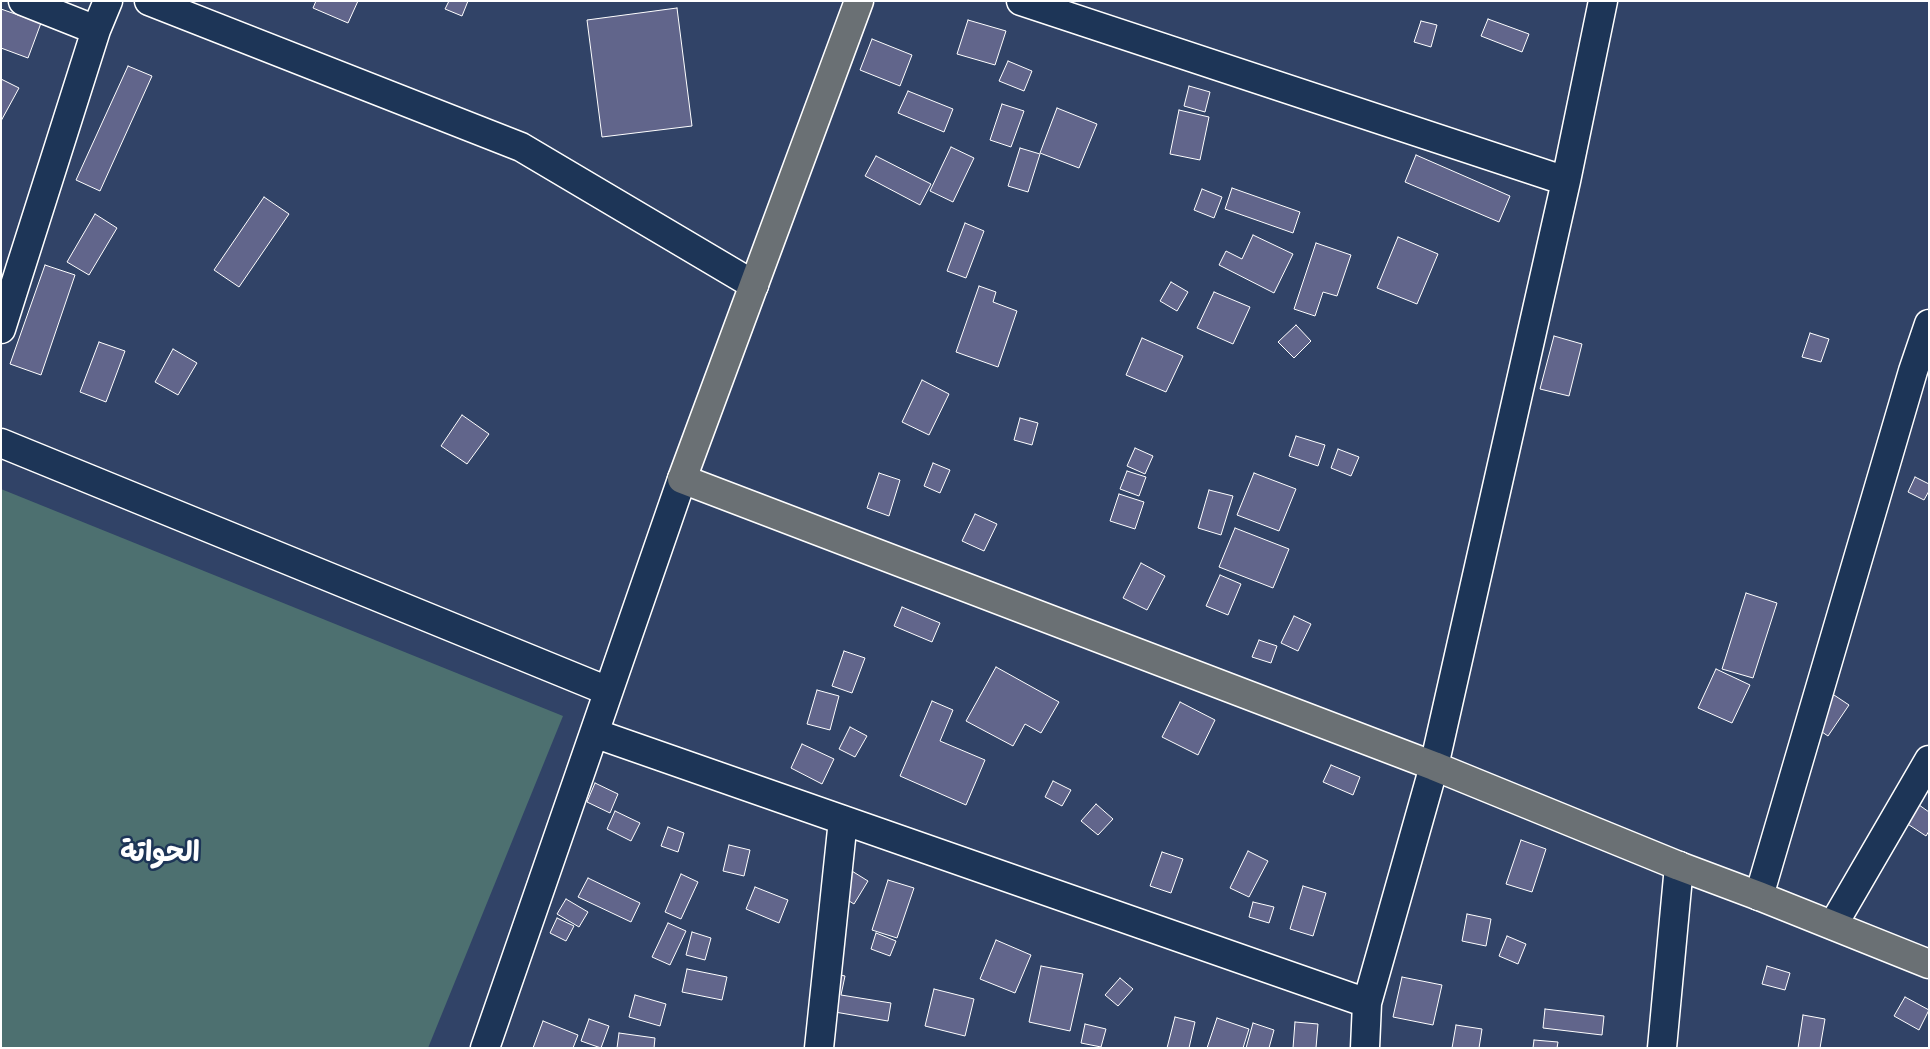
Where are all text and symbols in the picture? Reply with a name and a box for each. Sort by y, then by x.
district label: الحواتة [120,837,200,871]

